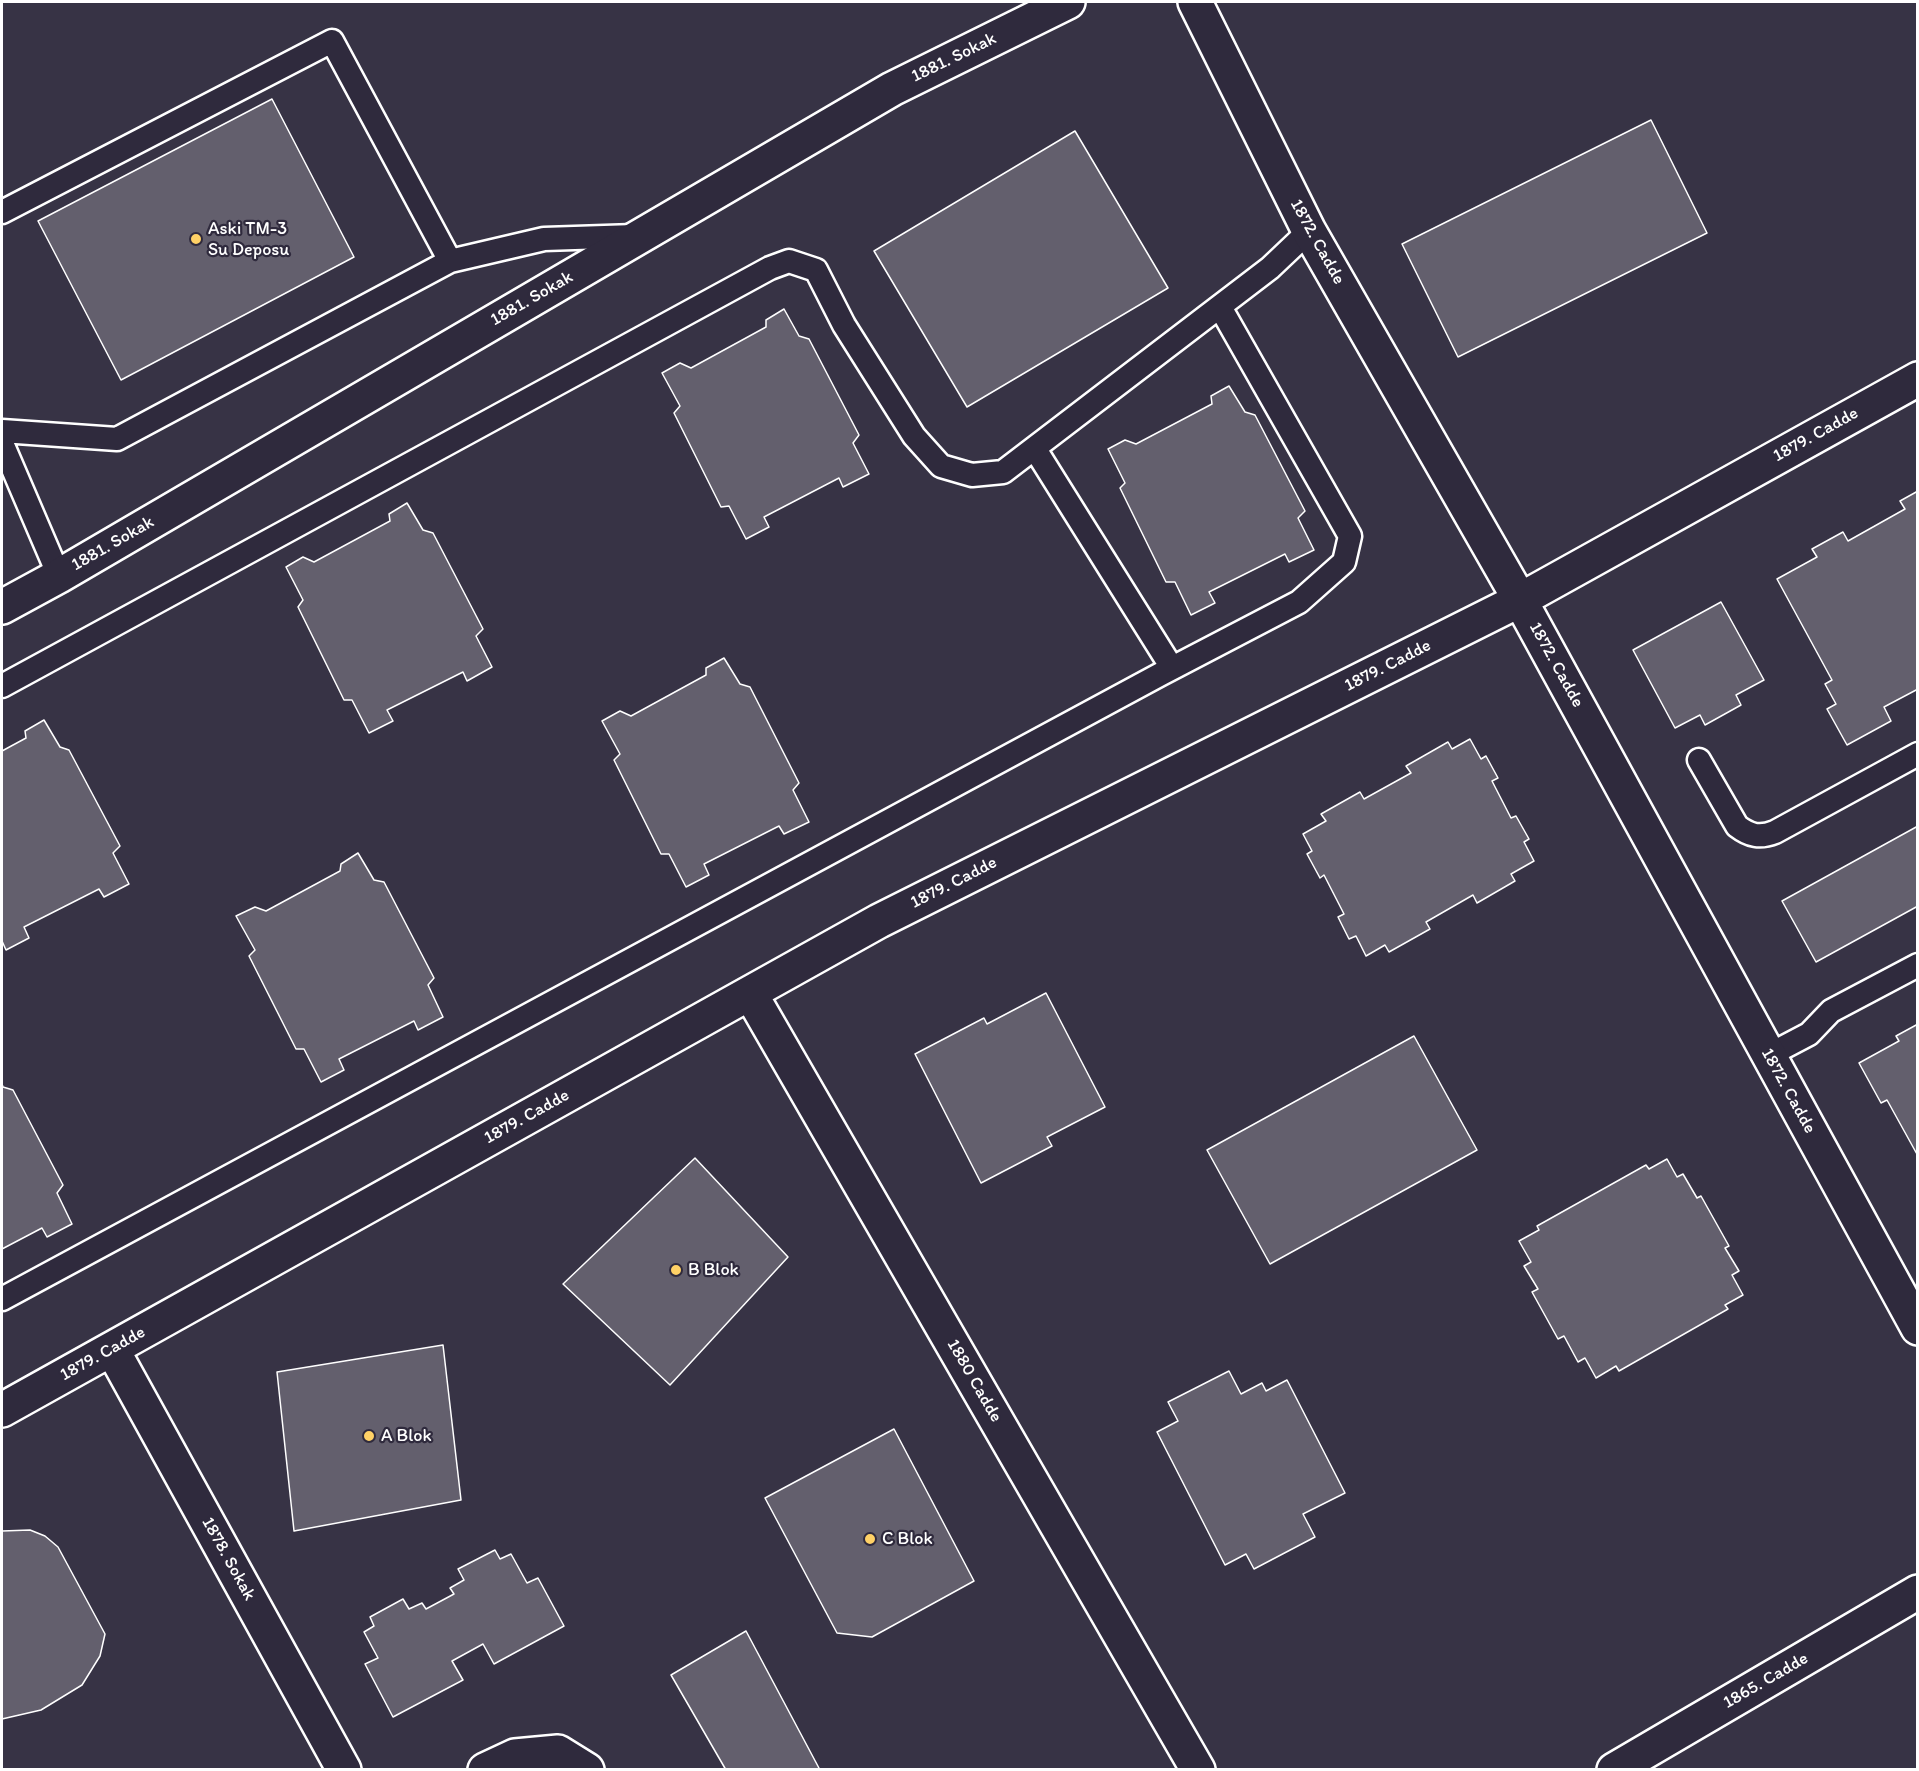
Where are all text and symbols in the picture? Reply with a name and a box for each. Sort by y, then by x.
street label: 1881. Sokak [908,28,1000,88]
street label: 1872. Cadde [1285,196,1349,288]
place label: Aski TM-3 Su Deposu [208,218,289,260]
marker: Aski TM-3 Su Deposu [189,232,203,246]
street label: 1881. Sokak [487,267,577,331]
street label: 1879. Cadde [1770,403,1862,467]
street label: 1881. Sokak [68,512,158,576]
street label: 1872. Cadde [1524,619,1588,711]
street label: 1879. Cadde [1341,635,1435,697]
street label: 1879. Cadde [907,852,1001,914]
street label: 1872. Cadde [1756,1045,1820,1137]
street label: 1879. Cadde [481,1085,573,1149]
place label: B Blok [688,1259,739,1281]
marker: B Blok [669,1263,683,1277]
street label: 1879. Cadde [57,1322,149,1386]
street label: 1880 Cadde [942,1336,1006,1426]
place label: A Blok [381,1425,432,1447]
marker: A Blok [362,1429,376,1443]
street label: 1878. Sokak [196,1513,260,1605]
place label: C Blok [882,1528,933,1550]
marker: C Blok [863,1532,877,1546]
street label: 1865. Cadde [1720,1648,1812,1714]

